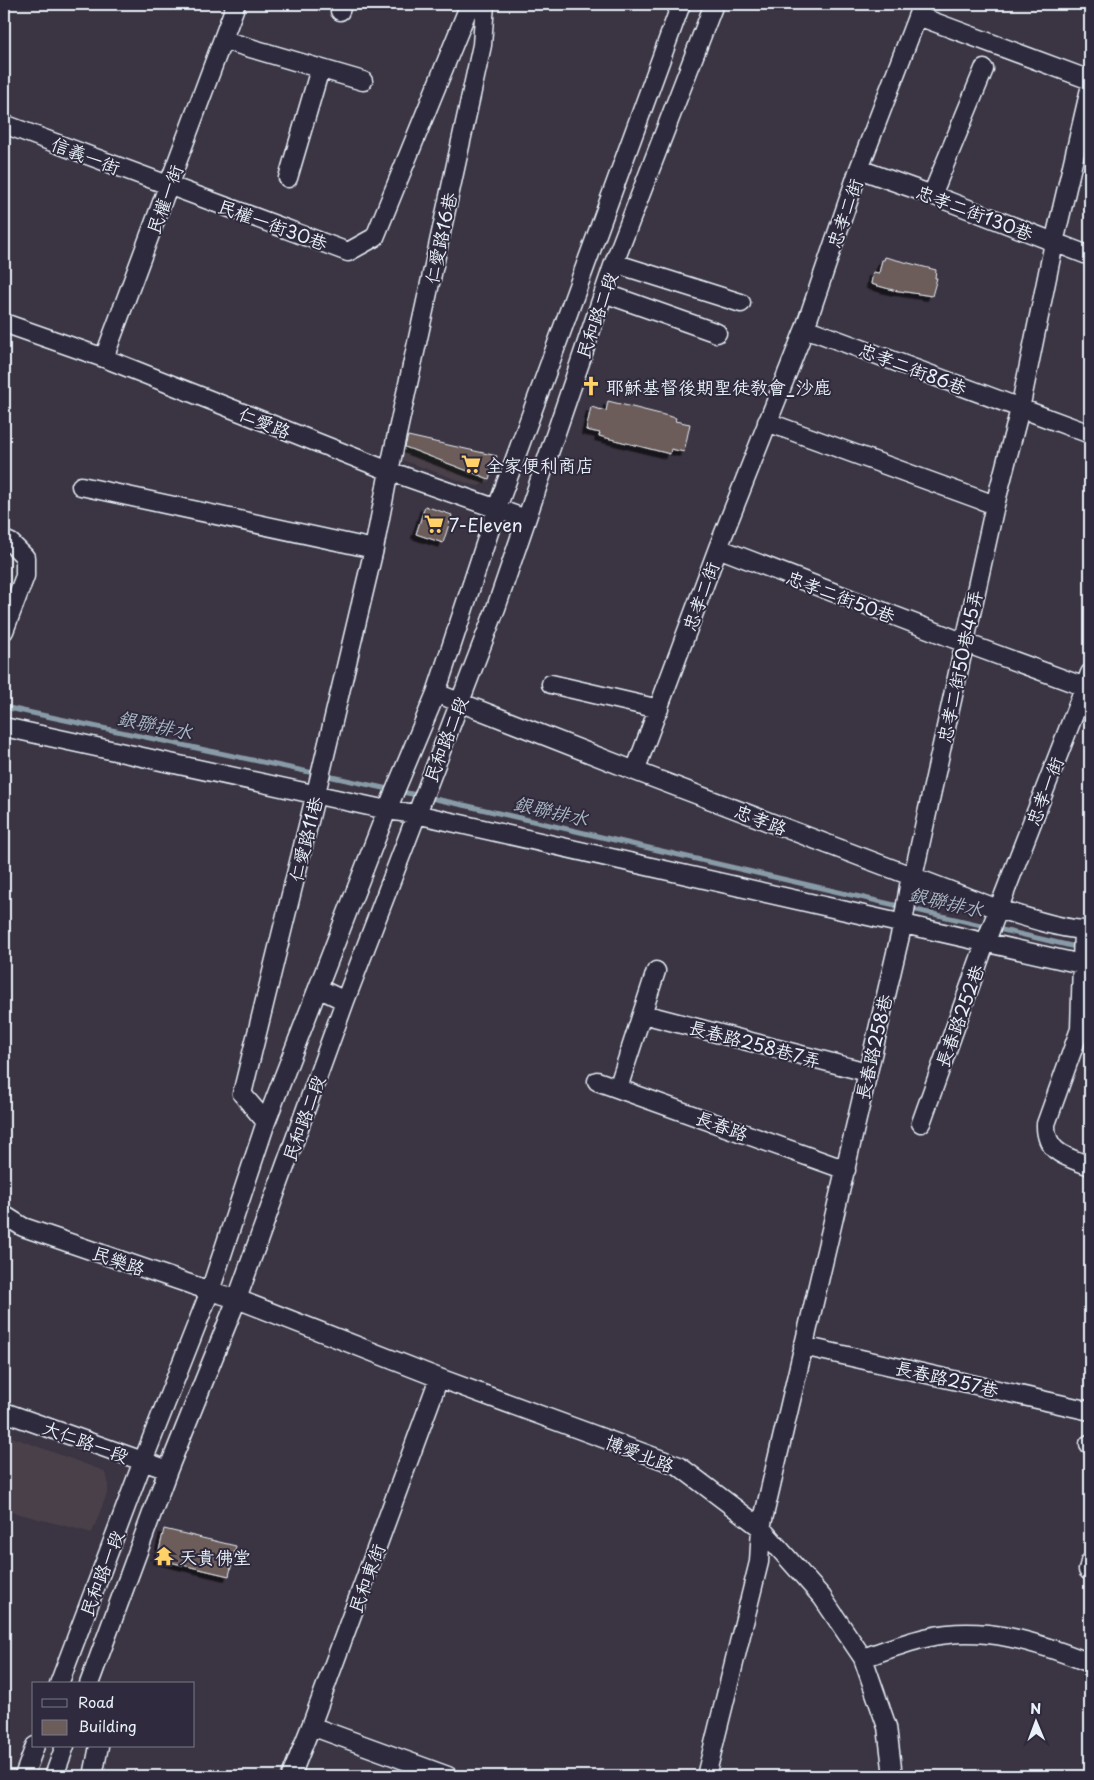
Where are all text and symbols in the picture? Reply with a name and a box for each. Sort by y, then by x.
street label: 信義一街 [48,129,124,181]
street label: 民權一街 [139,161,189,237]
street label: 忠孝二街 [820,175,868,251]
street label: 忠孝二街130巷 [913,177,1037,247]
street label: 仁愛路16巷 [417,190,463,286]
street label: 民權一街30巷 [214,192,332,256]
street label: 民和路二段 [569,268,623,362]
street label: 忠孝二街86巷 [855,335,971,401]
place label: 耶穌基督後期聖徒教會_沙鹿 [606,373,831,400]
church icon: 耶穌基督後期聖徒教會_沙鹿 [580,375,602,397]
street label: 仁愛路 [235,399,295,445]
place label: 全家便利商店 [486,451,594,478]
supermarket icon: 全家便利商店 [460,453,482,475]
place label: 7-Eleven [449,511,523,538]
supermarket icon: 7-Eleven [423,513,445,535]
street label: 忠孝二街 [675,558,725,634]
street label: 忠孝二街50巷 [783,563,899,629]
street label: 忠孝二街50巷45弄 [930,587,988,745]
street label: 民和路二段 [416,692,474,786]
water label: 銀聯排水 [115,702,196,746]
street label: 忠孝一街 [1018,753,1070,829]
water label: 銀聯排水 [511,788,592,832]
street label: 仁愛路11巷 [281,793,329,885]
street label: 忠孝路 [731,797,791,841]
water label: 銀聯排水 [906,879,987,923]
street label: 長春路252巷 [928,961,990,1071]
street label: 長春路258巷 [848,991,898,1103]
street label: 長春路258巷7弄 [686,1012,824,1074]
street label: 民和路二段 [275,1071,331,1165]
street label: 長春路 [692,1103,752,1147]
street label: 民樂路 [89,1238,149,1282]
street label: 長春路257巷 [892,1353,1002,1403]
street label: 大仁路一段 [39,1413,133,1469]
street label: 博愛北路 [602,1427,678,1479]
street label: 民和路一段 [72,1526,130,1620]
street label: 民和東街 [341,1540,391,1616]
place label: 天貴佛堂 [179,1543,251,1570]
temple icon: 天貴佛堂 [153,1545,175,1567]
legend [32,1682,195,1748]
text: Road [78,1690,114,1713]
north arrow [1012,1698,1062,1748]
text: N [1030,1698,1041,1719]
text: Building [78,1714,137,1737]

